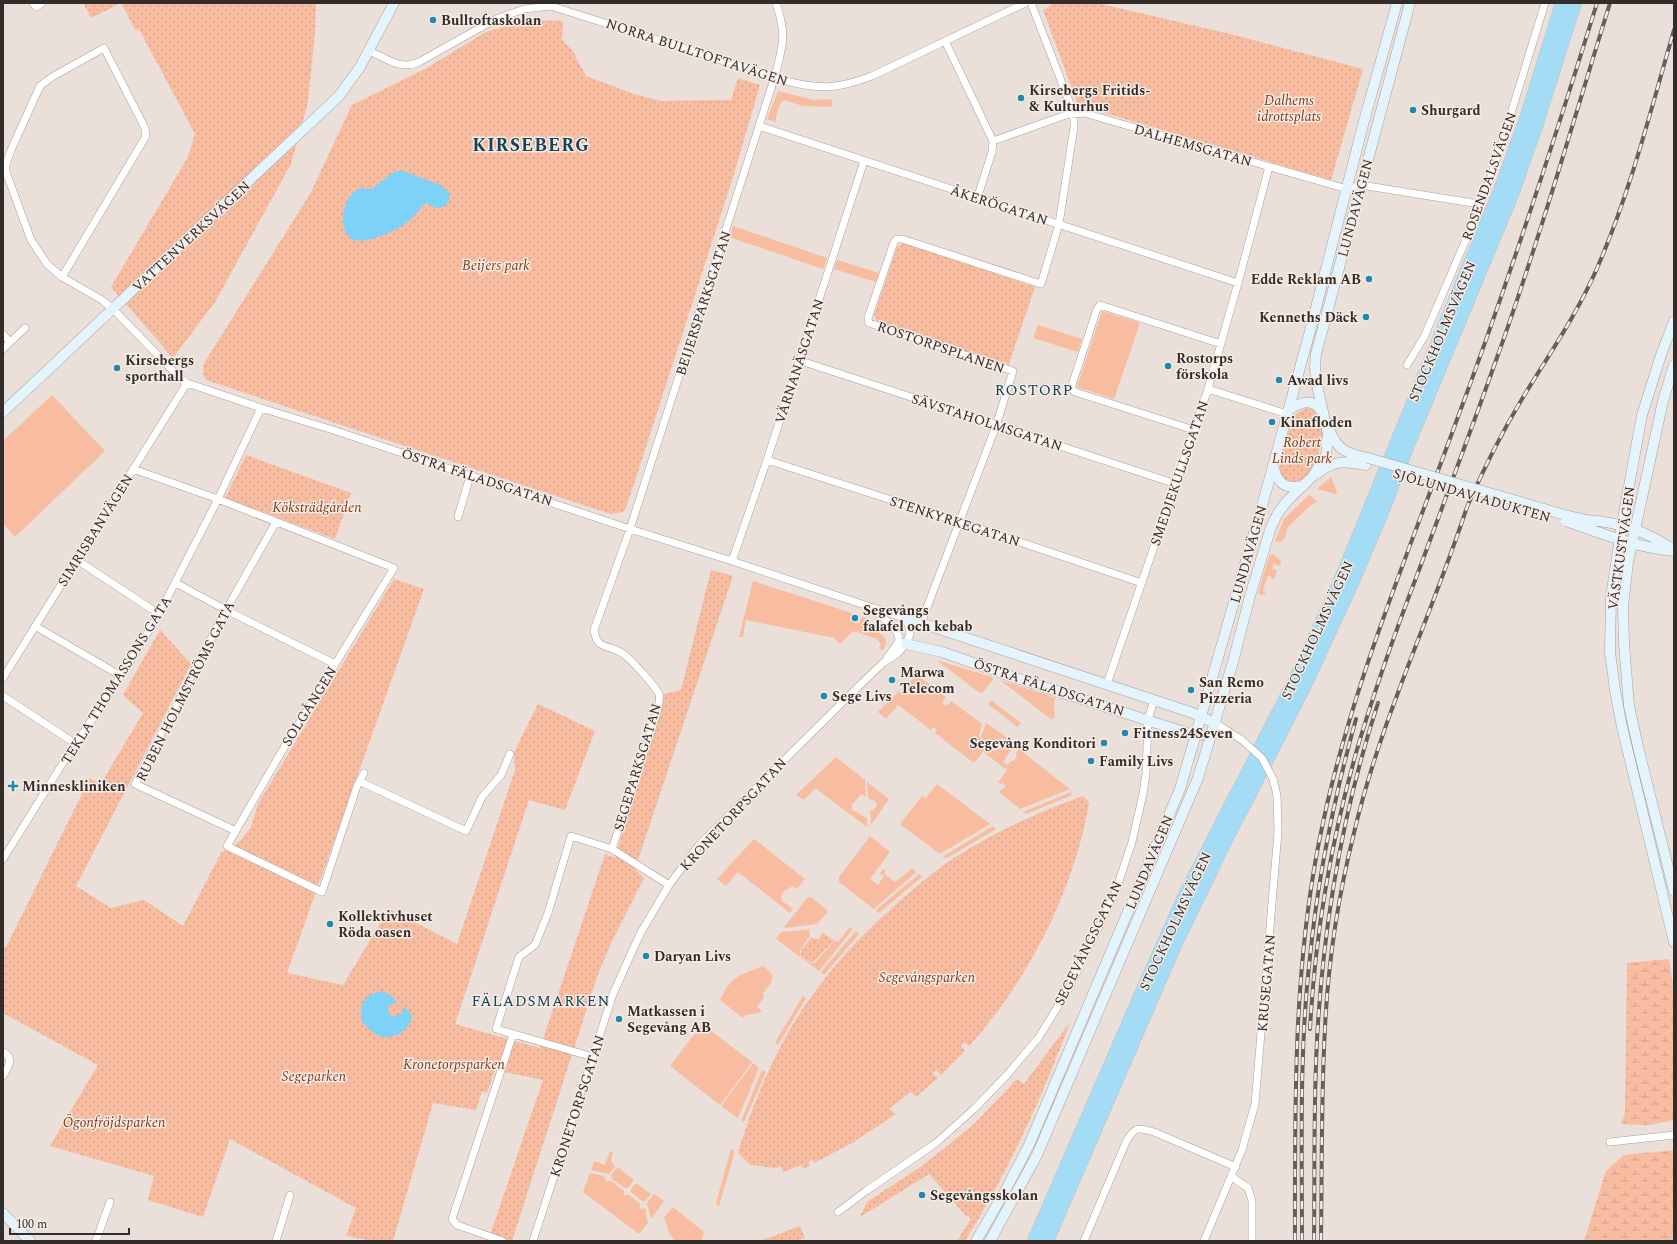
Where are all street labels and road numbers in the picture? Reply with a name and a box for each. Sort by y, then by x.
street label: NORRA BULLTOFTAVÄGEN [603,13,791,92]
street label: ROSENDALSVÄGEN [1456,109,1523,244]
street label: DALHEMSGATAN [1131,119,1255,172]
street label: LUNDAVÄGEN [1332,157,1379,260]
street label: VATTENVERKSVÄGEN [128,176,255,297]
street label: ÅKERÖGATAN [947,180,1050,231]
street label: BEIJERSPARKSGATAN [670,228,737,378]
street label: STOCKHOLMSVÄGEN [1403,257,1482,405]
street label: VÄRNANÄSGATAN [769,296,830,426]
street label: ROSTORPSPLANEN [874,316,1007,379]
street label: SÄVSTAHOLMSGATAN [909,388,1065,457]
street label: SMEDJEKULLSGATAN [1145,398,1214,549]
street label: ÖSTRA FÄLADSGATAN [399,443,555,512]
street label: SJÖLUNDAVIADUKTEN [1391,463,1553,528]
street label: SIMRISBANVÄGEN [52,470,139,591]
street label: VÄSTKUSTVÄGEN [1602,485,1641,611]
street label: STENKYRKEGATAN [887,490,1023,553]
street label: LUNDAVÄGEN [1224,503,1272,606]
street label: STOCKHOLMSVÄGEN [1276,557,1359,703]
street label: TEKLA THOMASSONS GATA [56,591,177,769]
street label: RUBEN HOLMSTRÖMS GATA [131,597,240,785]
street label: ÖSTRA FÄLADSGATAN [971,653,1127,722]
street label: SOLGÅNGEN [276,662,342,750]
street label: SEGEPARKSGATAN [608,701,667,834]
street label: KRONETORPSGATAN [675,753,792,876]
street label: LUNDAVÄGEN [1120,812,1179,913]
street label: STOCKHOLMSVÄGEN [1134,848,1217,994]
street label: SEGEVÅNGSGATAN [1049,877,1128,1009]
street label: KRUSEGATAN [1252,933,1281,1033]
street label: KRONETORPSGATAN [545,1032,610,1180]

